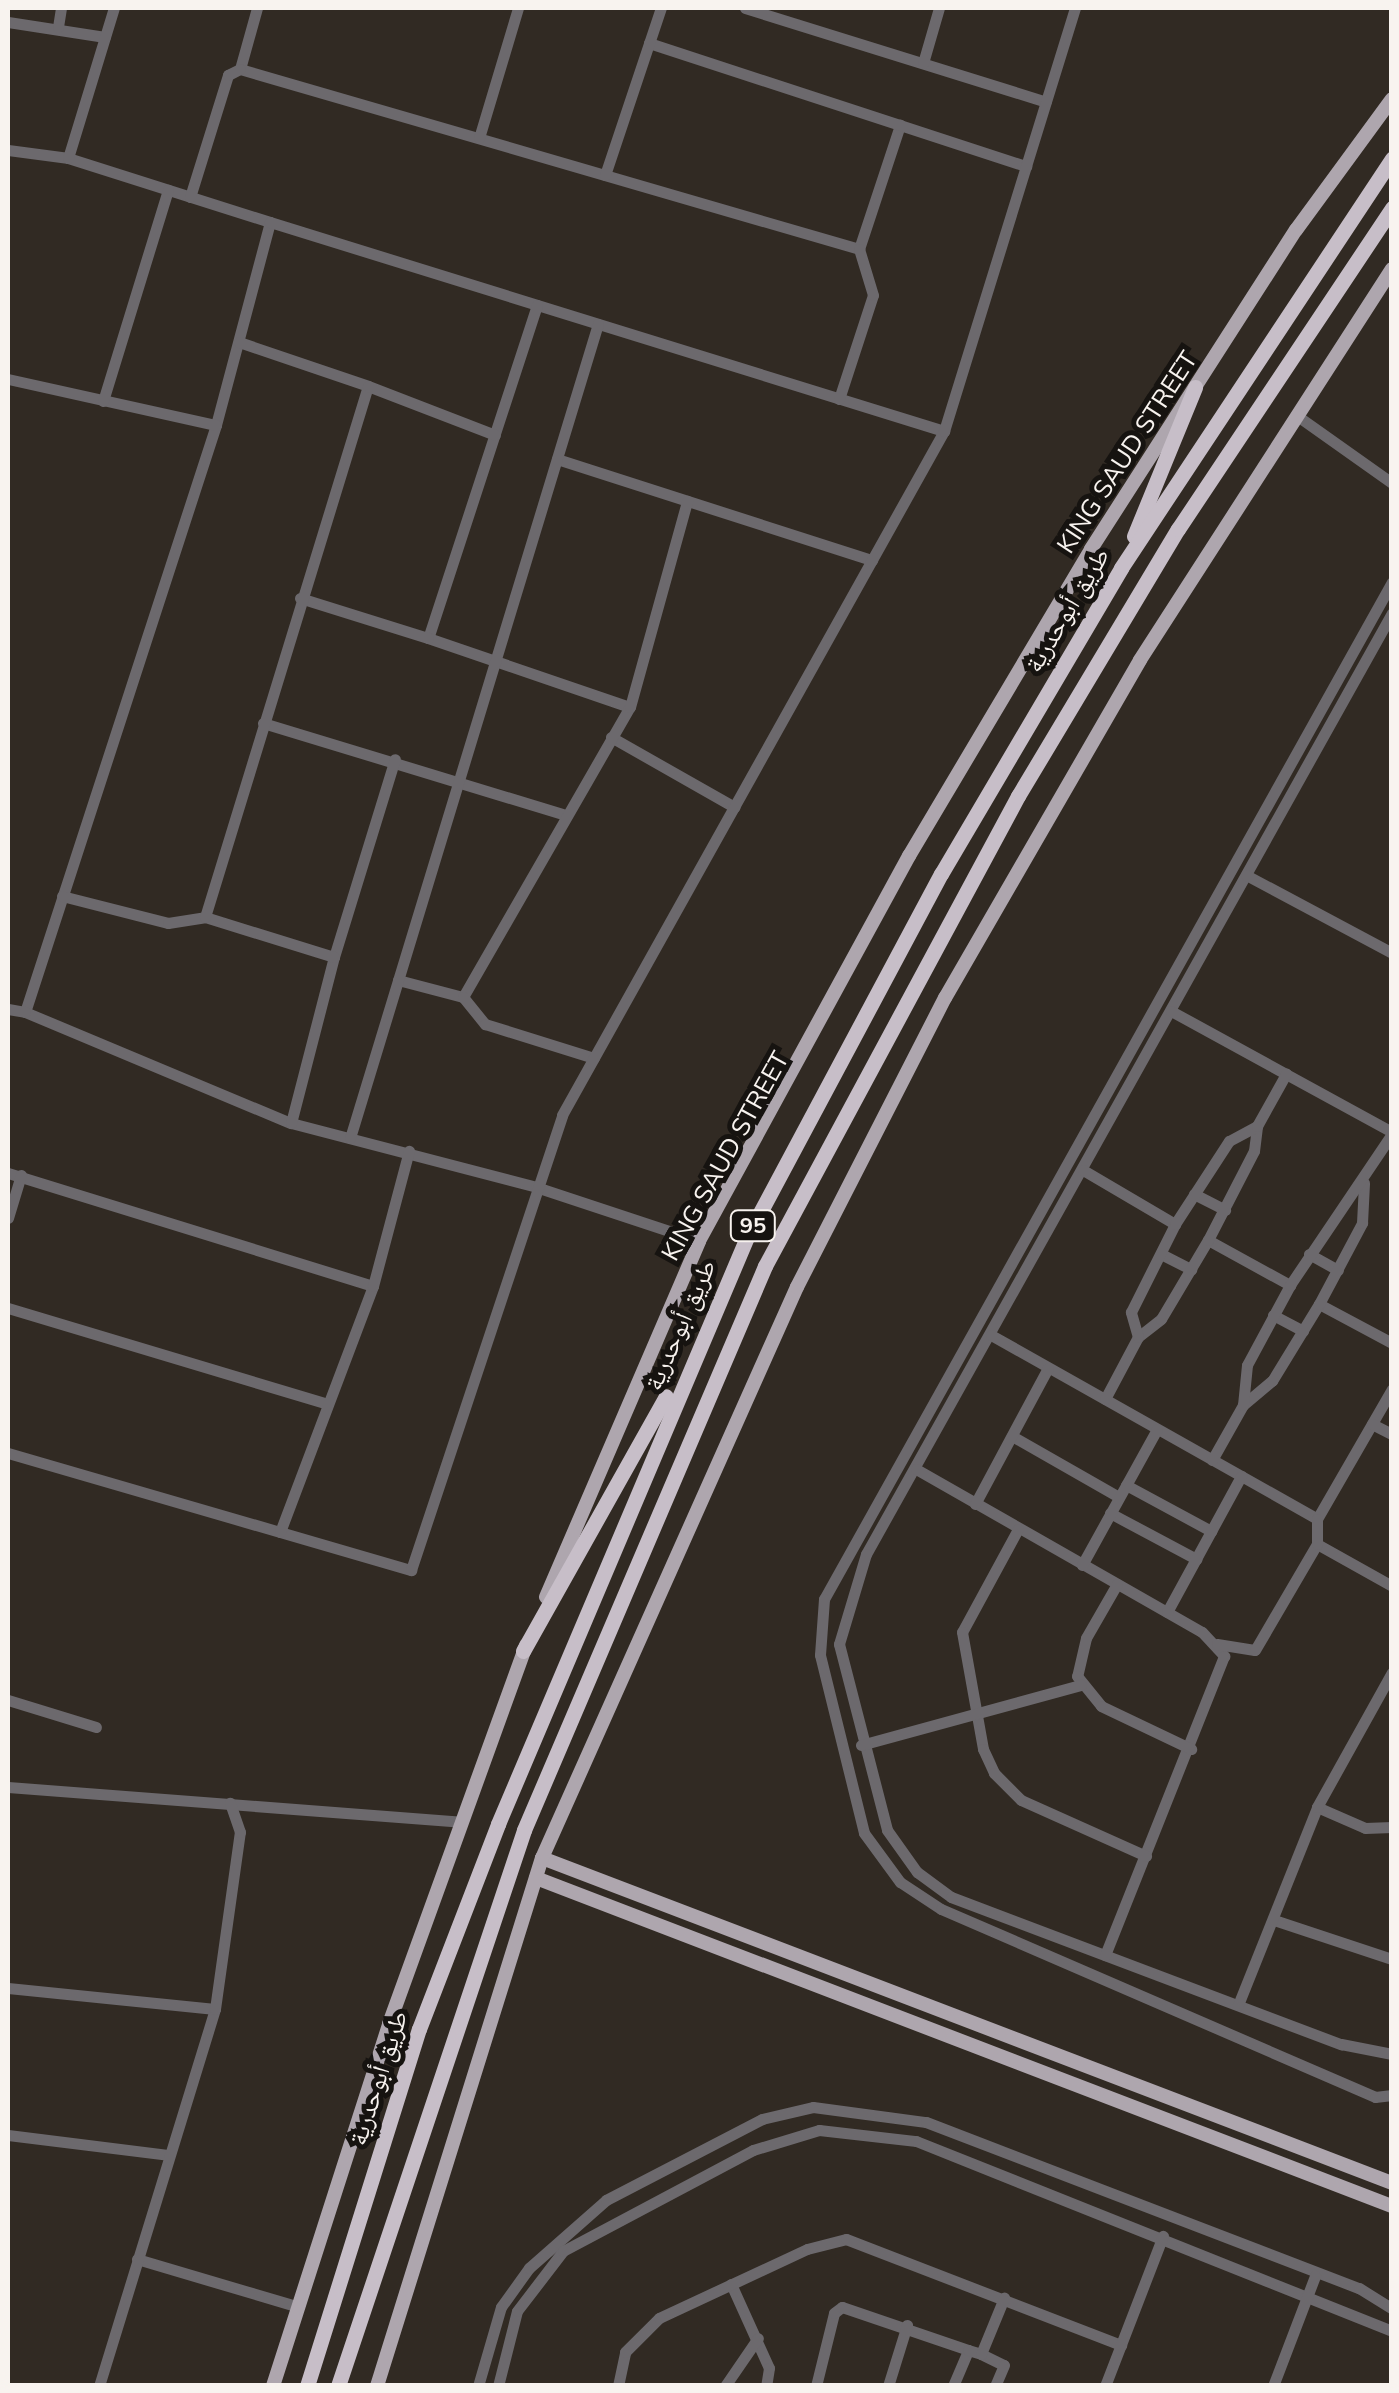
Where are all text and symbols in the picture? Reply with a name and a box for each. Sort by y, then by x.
street label: KING SAUD STREET [1050,345,1204,559]
street label: طريق أبوحدرية [1018,542,1116,678]
street label: KING SAUD STREET [655,1046,795,1266]
road number: 95 [728,1209,778,1243]
street label: طريق أبوحدرية [638,1255,722,1395]
street label: طريق أبوحدرية [342,2007,414,2149]

